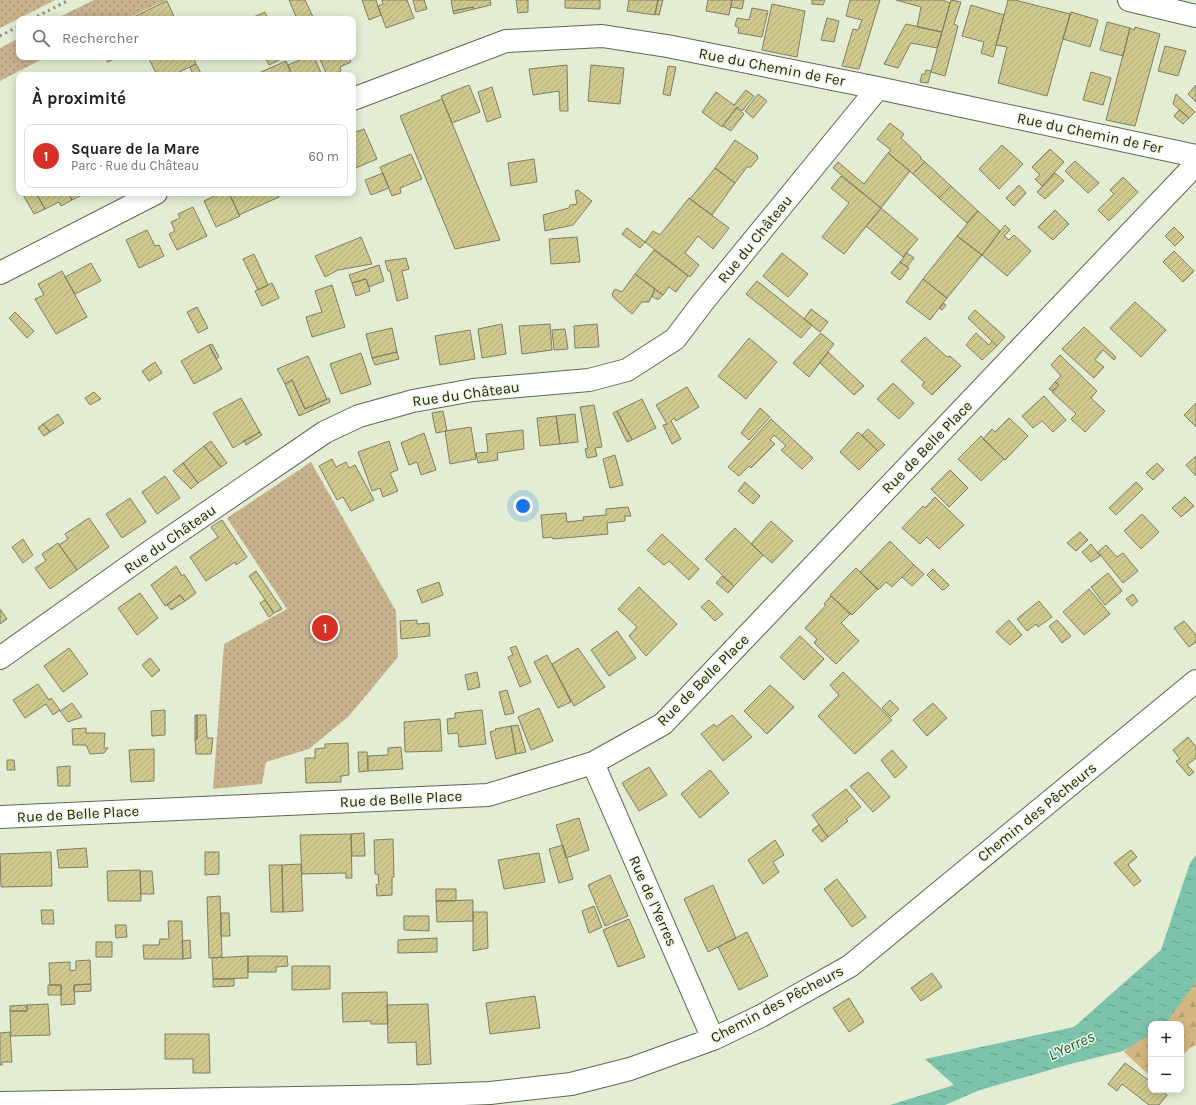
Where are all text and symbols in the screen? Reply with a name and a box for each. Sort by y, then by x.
search box [16,16,356,60]
icon: search [30,27,52,49]
text: Rechercher [62,29,139,47]
street label: Rue du Chemin de Fer [697,44,847,90]
text: À proximité [32,88,126,108]
street label: Rue du Chemin de Fer [1015,109,1165,157]
text: Square de la Mare [71,140,199,158]
text: 1 [44,149,48,164]
text: 60 m [309,149,339,164]
text: Parc · Rue du Château [71,158,199,173]
street label: Rue du Château [714,191,796,287]
street label: Rue du Château [411,378,521,410]
street label: Rue de Belle Place [878,397,976,497]
your location [513,496,533,516]
street label: Rue du Château [120,501,220,577]
pin: 1 [312,613,338,643]
street label: Rue de Belle Place [653,630,753,730]
street label: Chemin des Pêcheurs [974,758,1100,866]
street label: Rue de Belle Place [339,787,463,811]
street label: Rue de Belle Place [16,802,140,826]
street label: Rue de l'Yerres [625,853,681,949]
street label: Chemin des Pêcheurs [707,961,847,1047]
map controls [1148,1021,1184,1093]
button: + [1148,1021,1184,1057]
water label: L'Yerres [1045,1026,1098,1064]
button: − [1148,1057,1184,1093]

